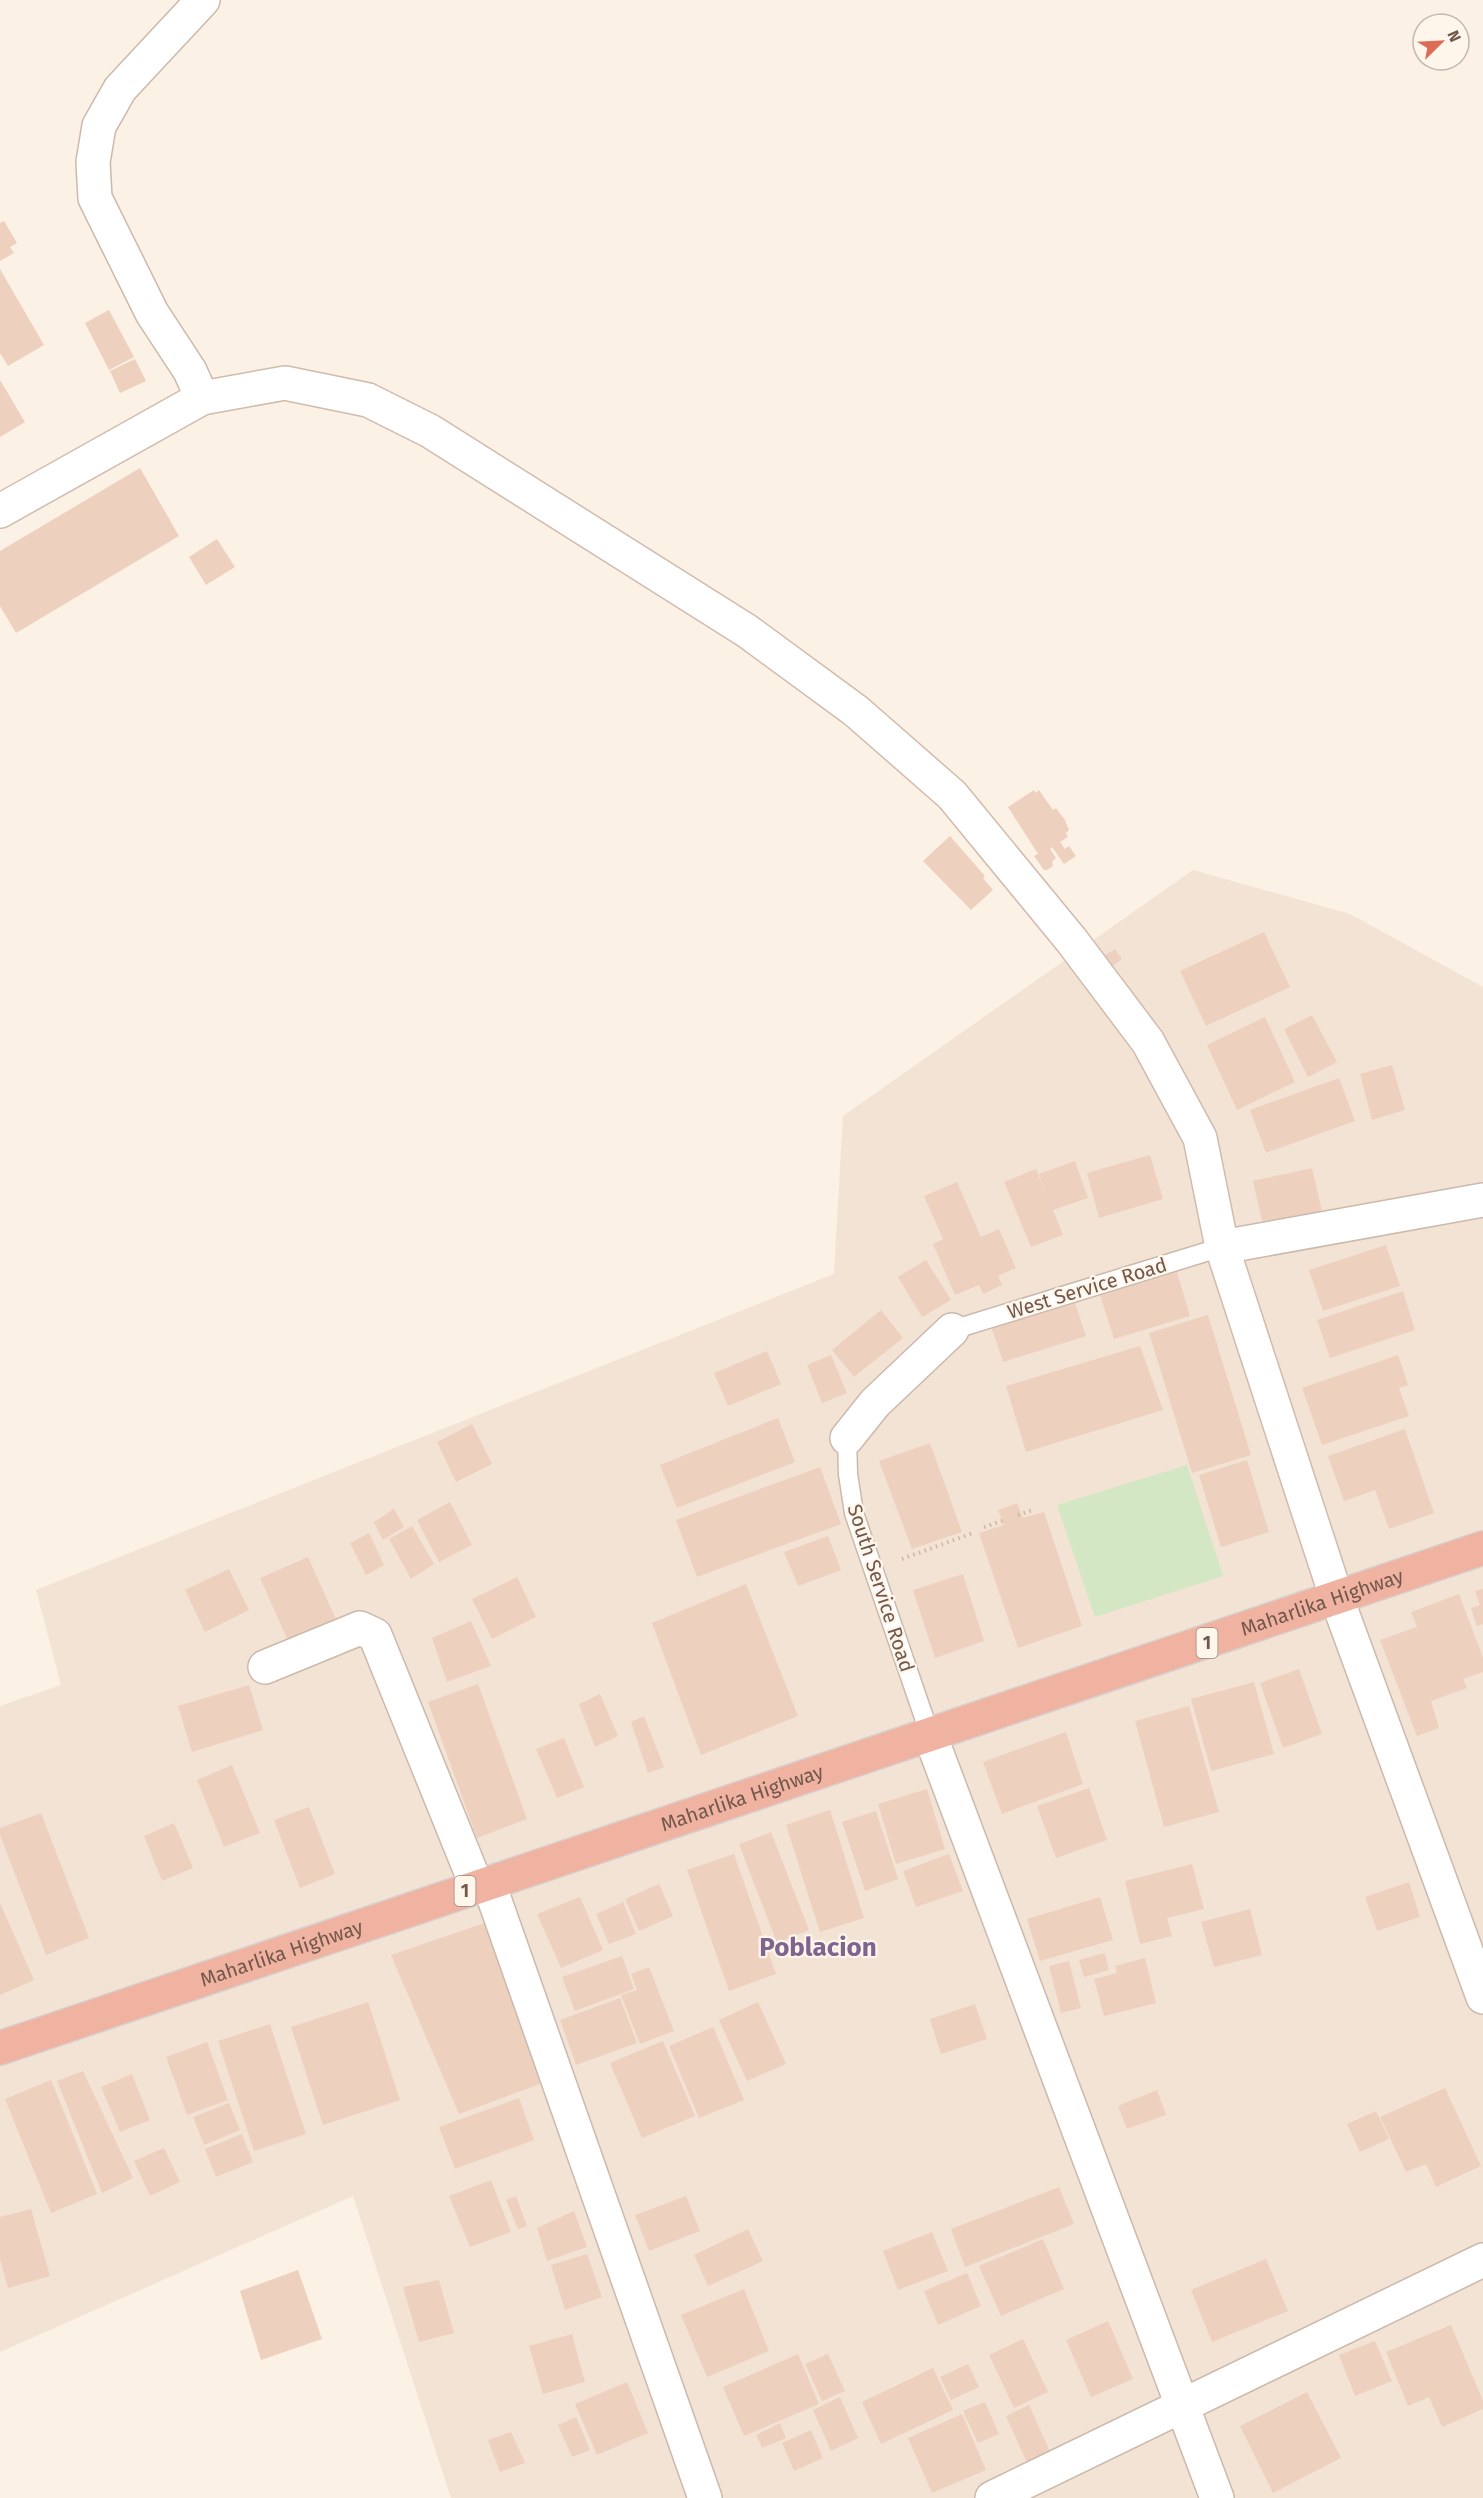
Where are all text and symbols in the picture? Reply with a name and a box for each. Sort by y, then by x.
north arrow [1411,12,1471,72]
text: N [1443,27,1465,45]
street label: West Service Road [1004,1252,1170,1324]
street label: South Service Road [843,1501,919,1675]
street label: Maharlika Highway [1237,1564,1407,1641]
road number: 1 [1196,1628,1218,1658]
street label: Maharlika Highway [657,1759,827,1836]
road number: 1 [454,1876,476,1906]
street label: Maharlika Highway [197,1914,366,1992]
district label: Poblacion [759,1932,877,1963]

